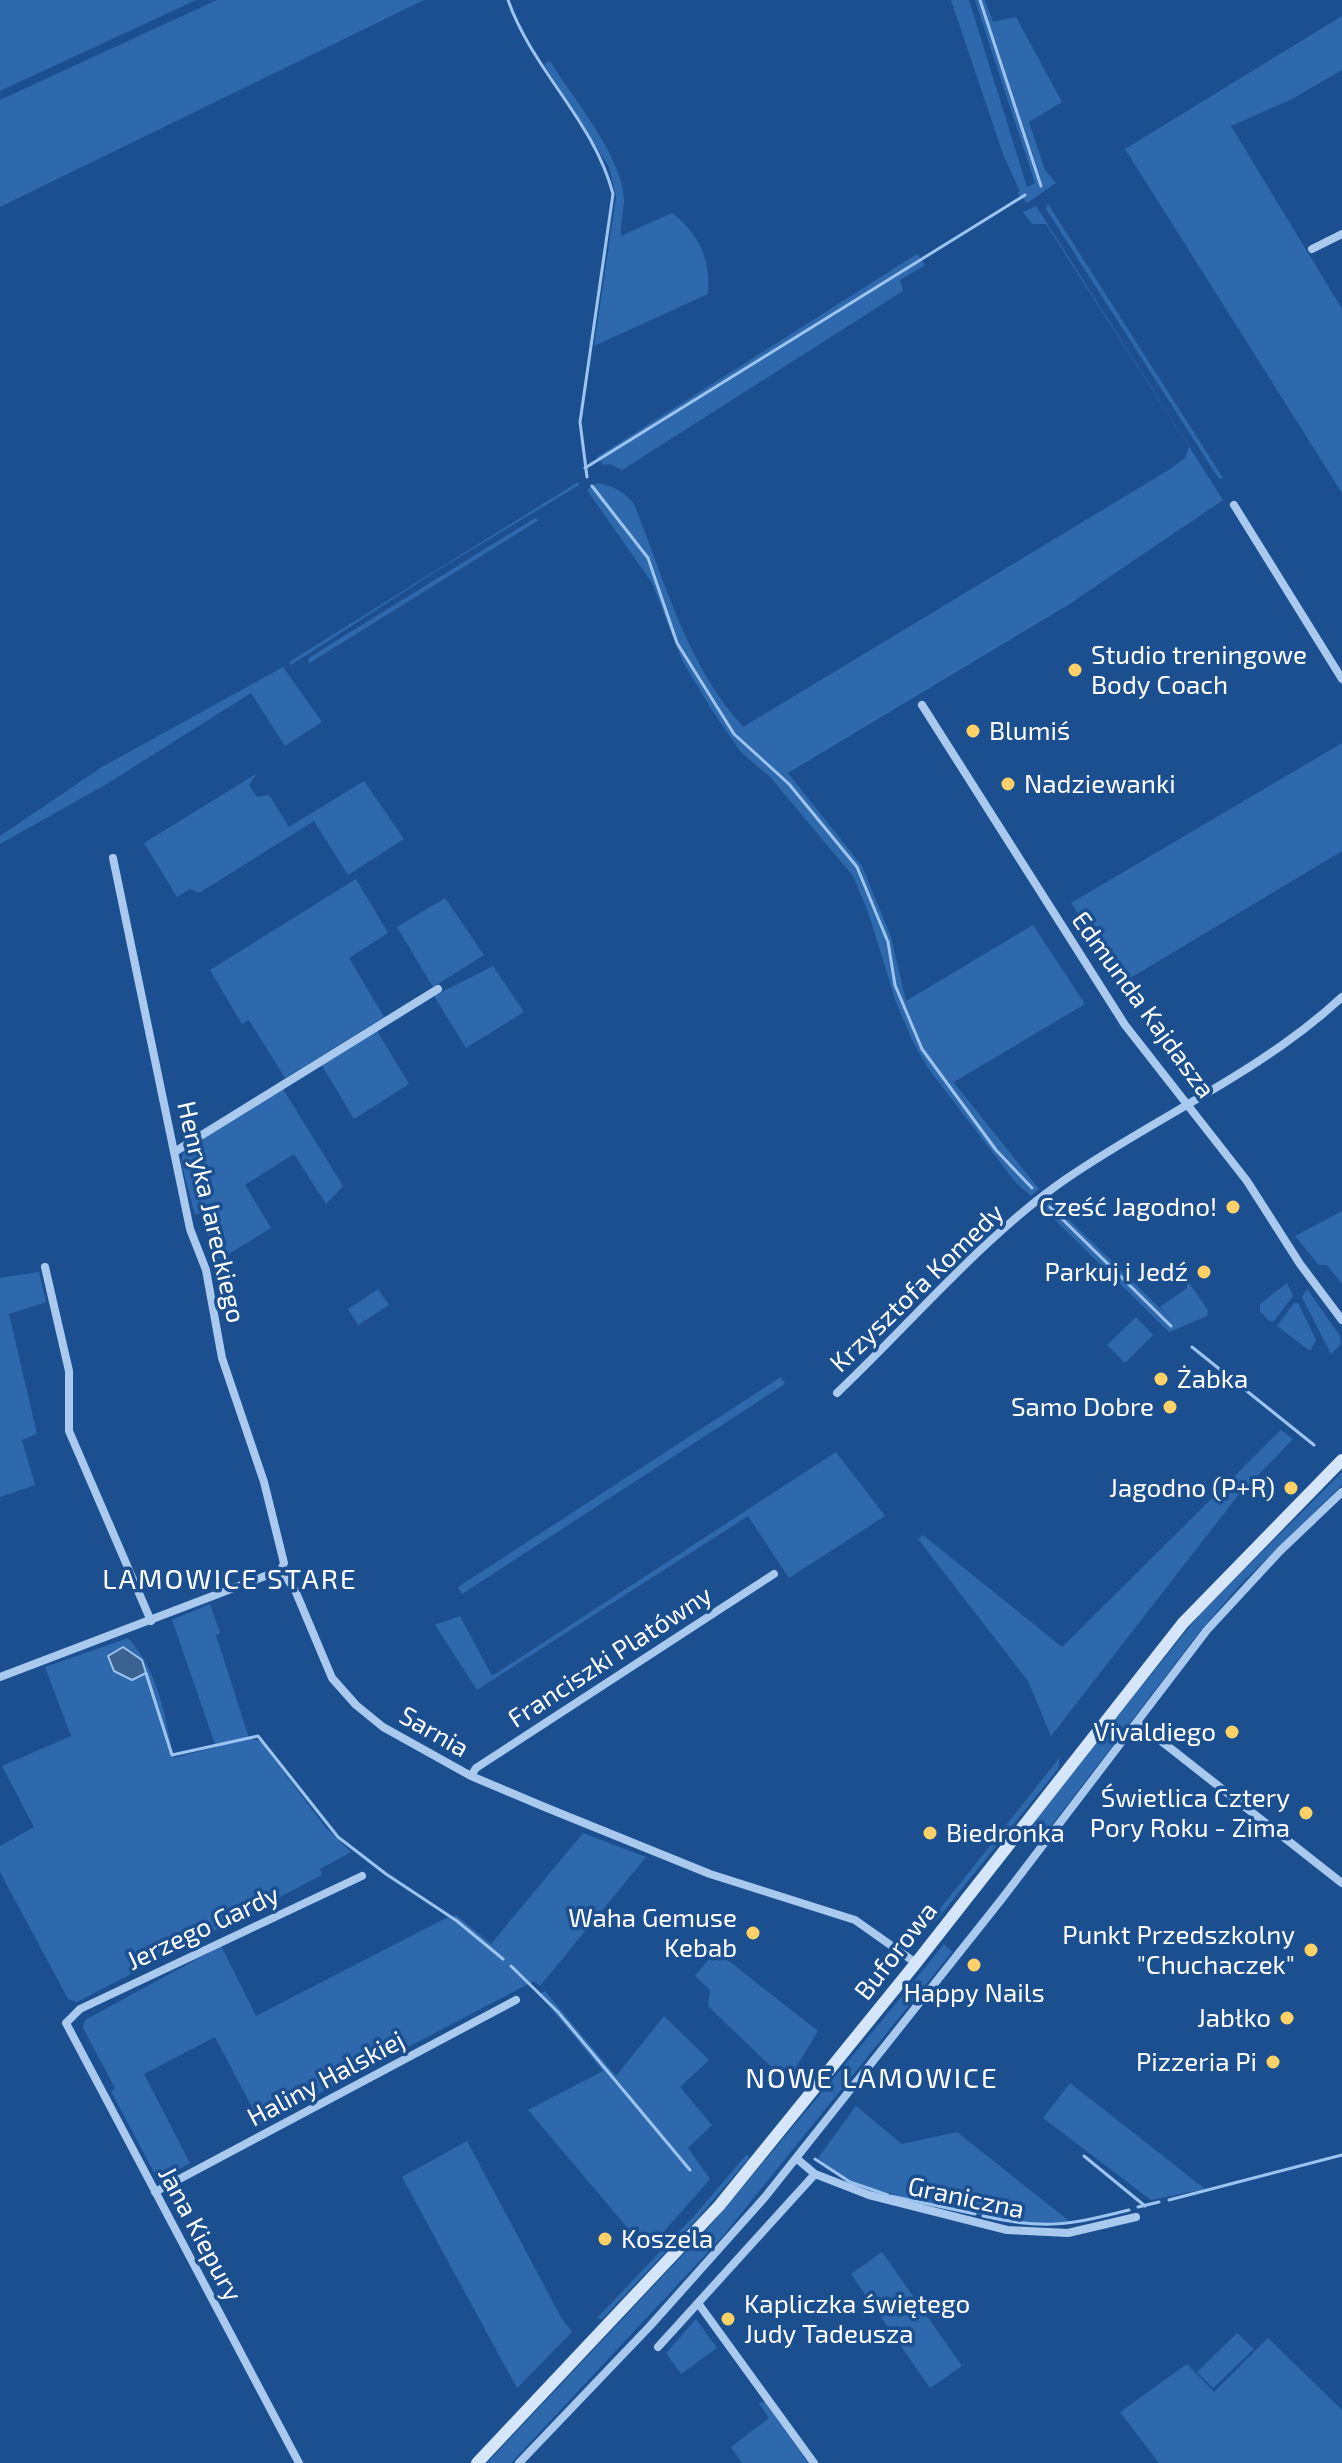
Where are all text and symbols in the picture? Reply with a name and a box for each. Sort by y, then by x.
place label: Studio treningowe Body Coach [1091,639,1307,700]
marker: Studio treningowe Body Coach [1066,661,1084,679]
place label: Blumiś [989,715,1070,747]
marker: Blumiś [964,722,982,740]
place label: Nadziewanki [1024,768,1176,800]
marker: Nadziewanki [999,775,1017,793]
street label: Edmunda Kajdasza [1065,906,1221,1104]
street label: Henryka Jareckiego [170,1098,252,1326]
place label: Cześć Jagodno! [1039,1191,1217,1223]
street label: Krzysztofa Komedy [824,1197,1010,1379]
marker: Cześć Jagodno! [1224,1198,1242,1216]
place label: Parkuj i Jedź [1045,1256,1188,1288]
marker: Parkuj i Jedź [1195,1263,1213,1281]
place label: Żabka [1177,1363,1248,1395]
marker: Żabka [1152,1370,1170,1388]
place label: Samo Dobre [1011,1391,1154,1423]
marker: Samo Dobre [1161,1398,1179,1416]
place label: Jagodno (P+R) [1109,1472,1275,1504]
marker: Jagodno (P+R) [1282,1479,1300,1497]
district label: LAMOWICE STARE [102,1563,358,1597]
street label: Franciszki Platówny [502,1579,718,1735]
street label: Sarnia [394,1700,474,1764]
place label: Vivaldiego [1094,1716,1216,1748]
marker: Vivaldiego [1223,1723,1241,1741]
place label: Świetlica Cztery Pory Roku - Zima [1090,1782,1290,1844]
marker: Świetlica Cztery Pory Roku - Zima [1297,1804,1315,1822]
place label: Biedronka [946,1817,1065,1849]
marker: Biedronka [921,1824,939,1842]
street label: Jerzego Gardy [122,1879,284,1977]
street label: Buforowa [848,1896,944,2006]
place label: Waha Gemuse Kebab [568,1902,737,1964]
place label: Punkt Przedszkolny "Chuchaczek" [1062,1919,1295,1980]
marker: Waha Gemuse Kebab [744,1924,762,1942]
marker: Punkt Przedszkolny "Chuchaczek" [1302,1941,1320,1959]
marker: Happy Nails [965,1956,983,1974]
place label: Happy Nails [903,1977,1045,2009]
place label: Jabłko [1197,2002,1271,2034]
marker: Jabłko [1278,2009,1296,2027]
street label: Haliny Halskiej [242,2025,410,2133]
place label: Pizzeria Pi [1136,2046,1257,2078]
marker: Pizzeria Pi [1264,2053,1282,2071]
district label: NOWE LAMOWICE [745,2062,999,2096]
street label: Jana Kiepury [151,2161,249,2307]
street label: Graniczna [905,2170,1027,2226]
place label: Koszela [621,2223,713,2255]
marker: Koszela [596,2230,614,2248]
place label: Kapliczka świętego Judy Tadeusza [744,2288,970,2350]
marker: Kapliczka świętego Judy Tadeusza [719,2310,737,2328]

